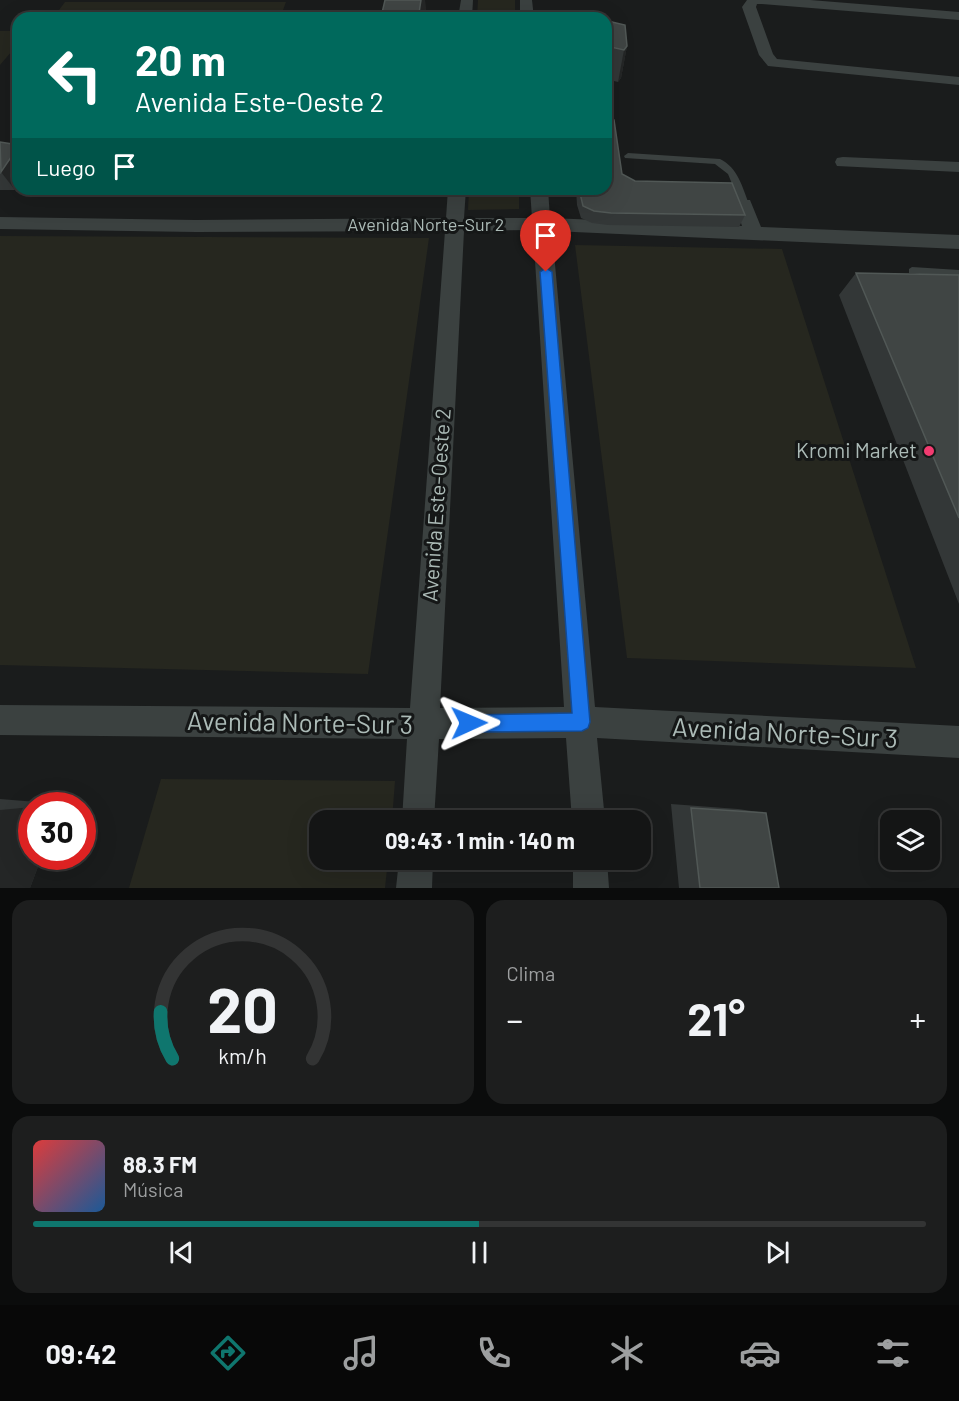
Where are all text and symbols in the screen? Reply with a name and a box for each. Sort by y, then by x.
text: 20 m [135,34,226,84]
icon: left [36,36,114,114]
text: Avenida Este-Oeste 2 [135,85,384,117]
icon: arrive [108,150,141,183]
text: Luego [36,154,96,180]
pin [520,210,571,272]
street label: Avenida Norte-Sur 2 [348,213,504,235]
icon: arrive [529,219,562,252]
street label: Avenida Este-Oeste 2 [416,407,455,602]
place label: Kromi Market [796,437,917,462]
marker: Kromi Market [922,444,936,458]
position arrow [437,691,501,755]
street label: Avenida Norte-Sur 3 [187,704,413,739]
street label: Avenida Norte-Sur 3 [671,710,899,753]
speed limit sign: 30 [18,792,96,870]
map controls [880,810,940,870]
button: layers [880,810,940,870]
text: 09:43 · 1 min · 140 m [385,827,575,853]
text: Clima [507,961,555,985]
text: 20 [207,971,278,1045]
text: 21° [687,991,745,1045]
text: − [507,999,523,1039]
text: + [910,999,926,1039]
text: km/h [218,1043,267,1068]
text: 88.3 FM [123,1151,197,1177]
text: Música [123,1177,183,1201]
icon: previous [165,1236,198,1269]
icon: pause [463,1236,496,1269]
icon: next [761,1236,794,1269]
icon: directions [207,1332,249,1374]
icon: music [340,1332,382,1374]
icon: phone [473,1332,515,1374]
icon: climate [606,1332,648,1374]
icon: car [739,1332,781,1374]
icon: filters [872,1332,914,1374]
text: 09:42 [45,1337,116,1369]

